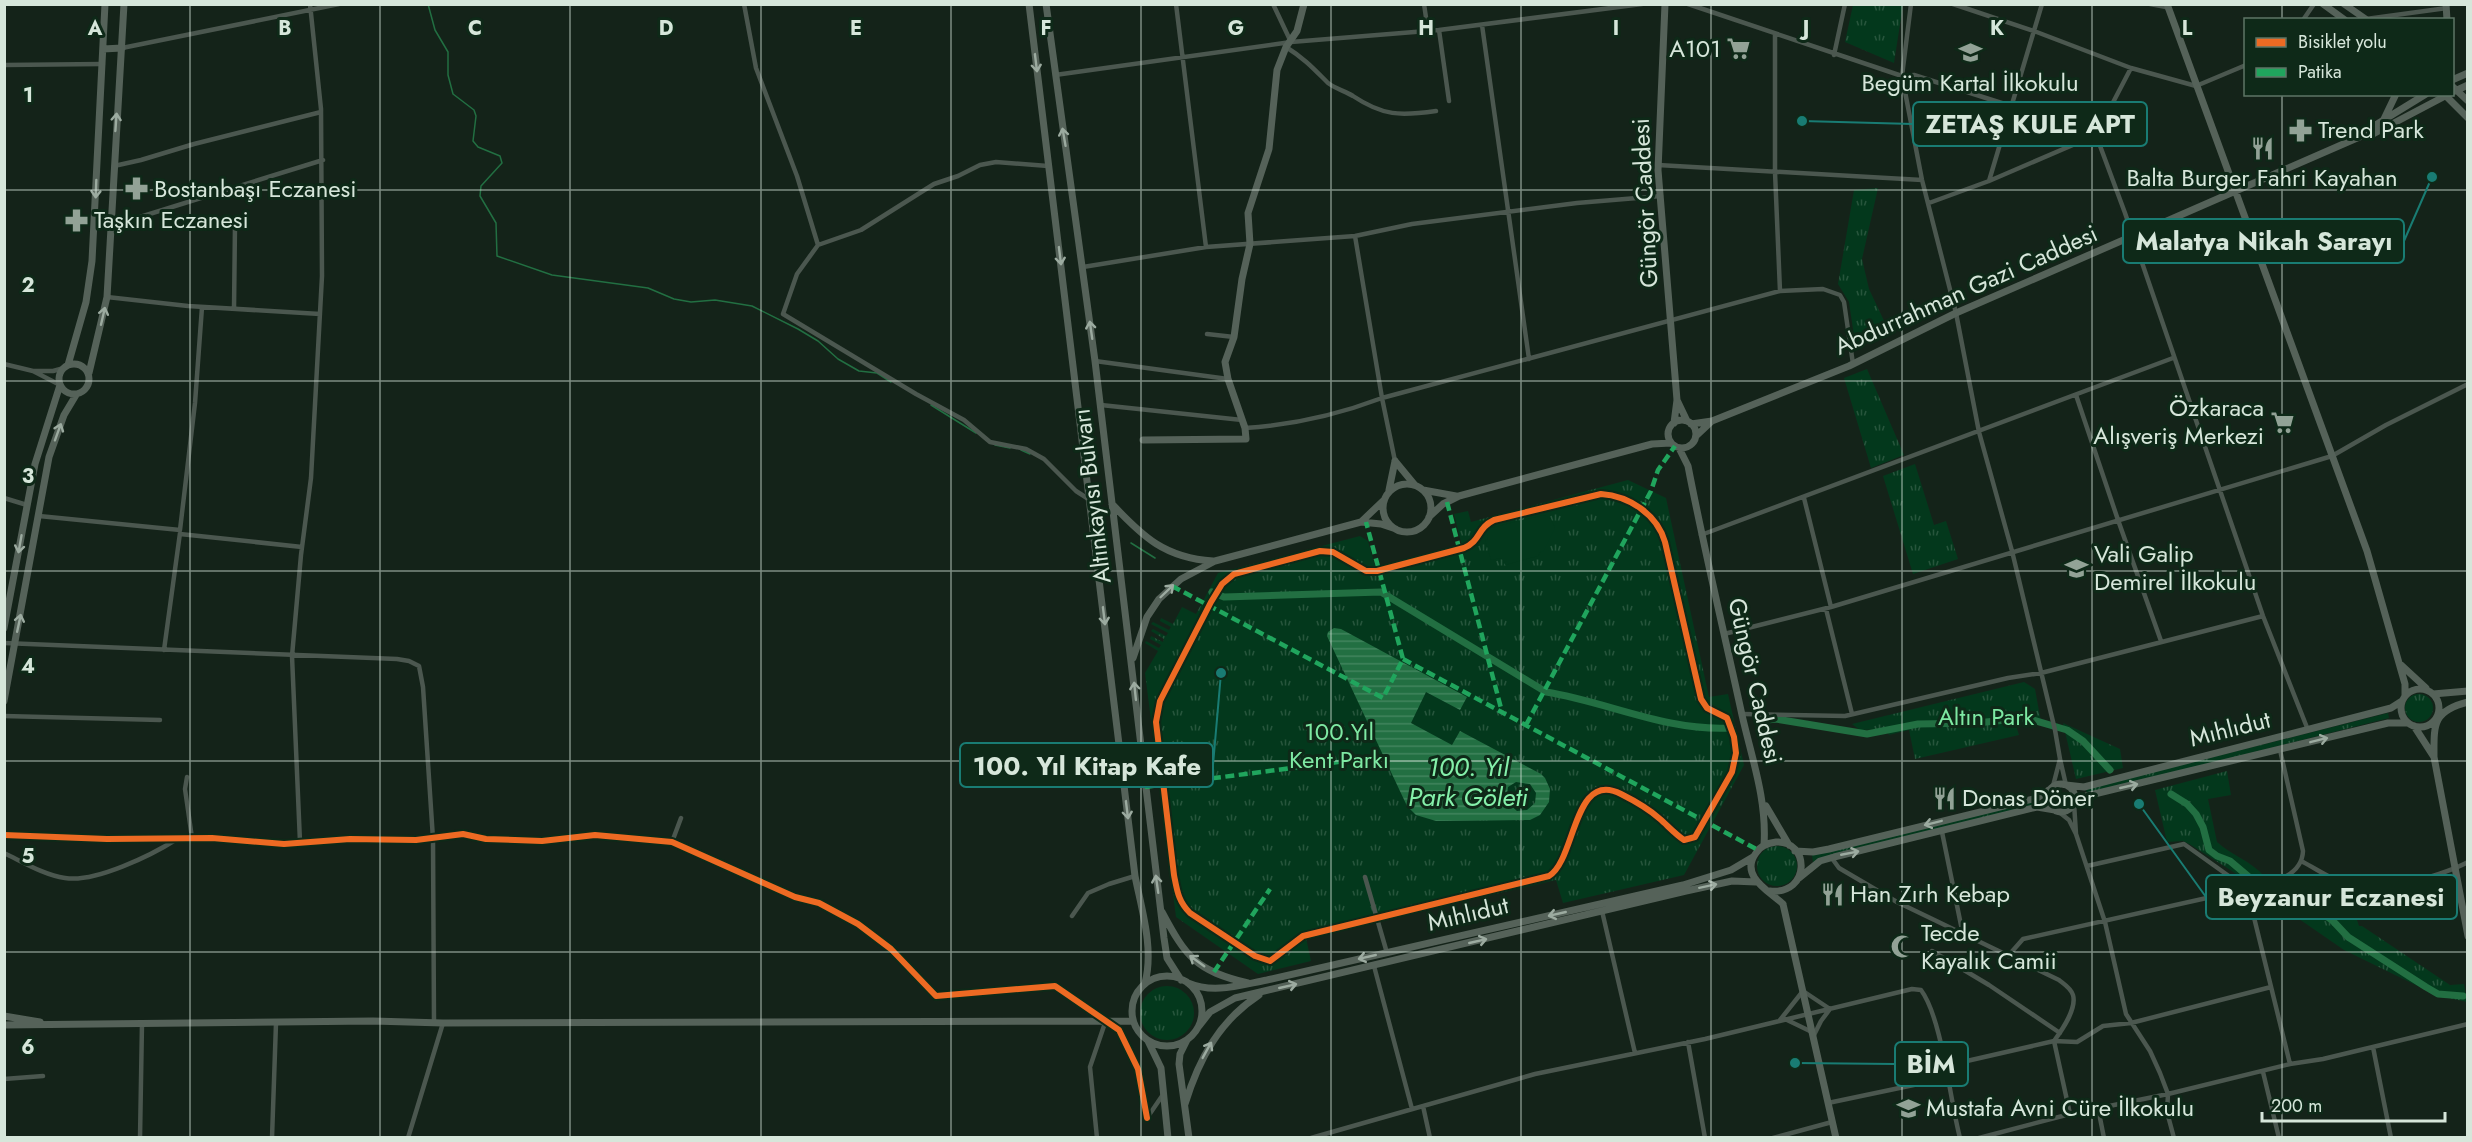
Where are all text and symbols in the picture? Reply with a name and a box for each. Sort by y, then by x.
text: A [87,14,103,43]
text: B [278,14,292,43]
text: C [468,14,482,43]
text: D [659,14,673,43]
text: E [850,14,862,43]
text: F [1040,14,1052,43]
text: G [1228,14,1244,43]
text: H [1418,14,1434,43]
text: I [1613,14,1619,43]
text: J [1799,14,1809,43]
text: K [1990,14,2004,43]
text: L [2182,14,2193,43]
legend [2244,18,2454,96]
text: Bisiklet yolu [2298,29,2387,55]
place label: A101 [1669,31,1721,66]
supermarket icon: A101 [1726,36,1752,62]
school or university icon: Begüm Kartal İlkokulu [1957,40,1983,66]
one-way arrow [1031,52,1042,72]
text: Patika [2298,59,2342,85]
place label: Begüm Kartal İlkokulu [1861,65,2079,100]
text: 1 [23,81,33,110]
callout: ZETAŞ KULE APT [1913,102,2147,146]
text: ZETAŞ KULE APT [1925,105,2135,143]
one-way arrow [111,112,122,132]
place label: Trend Park [2318,112,2424,147]
street label: Güngör Caddesi [1623,117,1666,289]
pharmacy icon: Trend Park [2287,117,2313,143]
one-way arrow [1058,128,1069,148]
restaurant icon: Balta Burger Fahri Kayahan [2249,135,2275,161]
place label: Balta Burger Fahri Kayahan [2126,160,2398,195]
place label: Bostanbaşı Eczanesi [154,171,357,206]
pharmacy icon: Bostanbaşı Eczanesi [123,176,149,202]
one-way arrow [91,178,102,198]
place label: Taşkın Eczanesi [94,202,249,237]
pharmacy icon: Taşkın Eczanesi [63,207,89,233]
street label: Abdurrahman Gazi Caddesi [1829,216,2103,363]
callout: Malatya Nikah Sarayı [2123,219,2404,263]
text: Malatya Nikah Sarayı [2136,222,2392,260]
one-way arrow [1054,246,1065,266]
text: 2 [21,271,35,300]
one-way arrow [98,307,110,326]
one-way arrow [1086,321,1097,341]
place label: Özkaraca Alışveriş Merkezi [2093,390,2264,453]
street label: Altınkayısı Bulvarı [1063,407,1120,586]
supermarket icon: Özkaraca Alışveriş Merkezi [2269,409,2295,435]
one-way arrow [54,423,65,442]
text: 3 [22,462,34,491]
one-way arrow [14,533,25,553]
place label: Vali Galip Demirel İlkokulu [2094,536,2256,599]
school or university icon: Vali Galip Demirel İlkokulu [2063,555,2089,581]
one-way arrow [1160,584,1175,598]
street label: Güngör Caddesi [1719,594,1792,767]
one-way arrow [1099,606,1110,626]
one-way arrow [14,613,25,633]
text: 4 [21,652,35,681]
one-way arrow [1129,681,1140,701]
park label: Altın Park [1938,699,2034,734]
street label: Mıhlıdut [2186,702,2274,755]
park label: 100.Yıl Kent Parkı [1289,714,1389,777]
one-way arrow [2309,734,2328,746]
callout: 100. Yıl Kitap Kafe [960,743,1213,787]
text: 100. Yıl Kitap Kafe [973,747,1201,785]
water label: 100. Yıl Park Göleti [1408,748,1528,816]
place label: Donas Döner [1962,780,2096,815]
one-way arrow [2119,780,2138,792]
restaurant icon: Donas Döner [1931,785,1957,811]
one-way arrow [1122,800,1133,819]
one-way arrow [1924,817,1943,829]
text: 5 [22,842,35,871]
one-way arrow [1840,847,1859,858]
one-way arrow [1151,875,1162,895]
callout: Beyzanur Eczanesi [2206,875,2457,919]
place label: Han Zırh Kebap [1850,876,2010,911]
text: Beyzanur Eczanesi [2217,878,2445,916]
one-way arrow [1698,880,1718,891]
restaurant icon: Han Zırh Kebap [1819,881,1845,907]
street label: Mıhlıdut [1424,887,1512,940]
one-way arrow [1547,908,1566,920]
place label: Tecde Kayalık Camii [1921,915,2057,978]
one-way arrow [1468,934,1487,946]
mosque icon: Tecde Kayalık Camii [1890,934,1916,960]
one-way arrow [1357,952,1376,964]
one-way arrow [1190,955,1206,968]
one-way arrow [1278,980,1297,992]
text: 6 [21,1033,35,1062]
one-way arrow [1201,1042,1213,1059]
callout: BİM [1895,1042,1968,1086]
text: BİM [1907,1045,1955,1083]
scale bar [2262,1085,2445,1123]
place label: Mustafa Avni Cüre İlkokulu [1926,1090,2194,1125]
text: 200 m [2271,1093,2322,1119]
school or university icon: Mustafa Avni Cüre İlkokulu [1895,1095,1921,1121]

